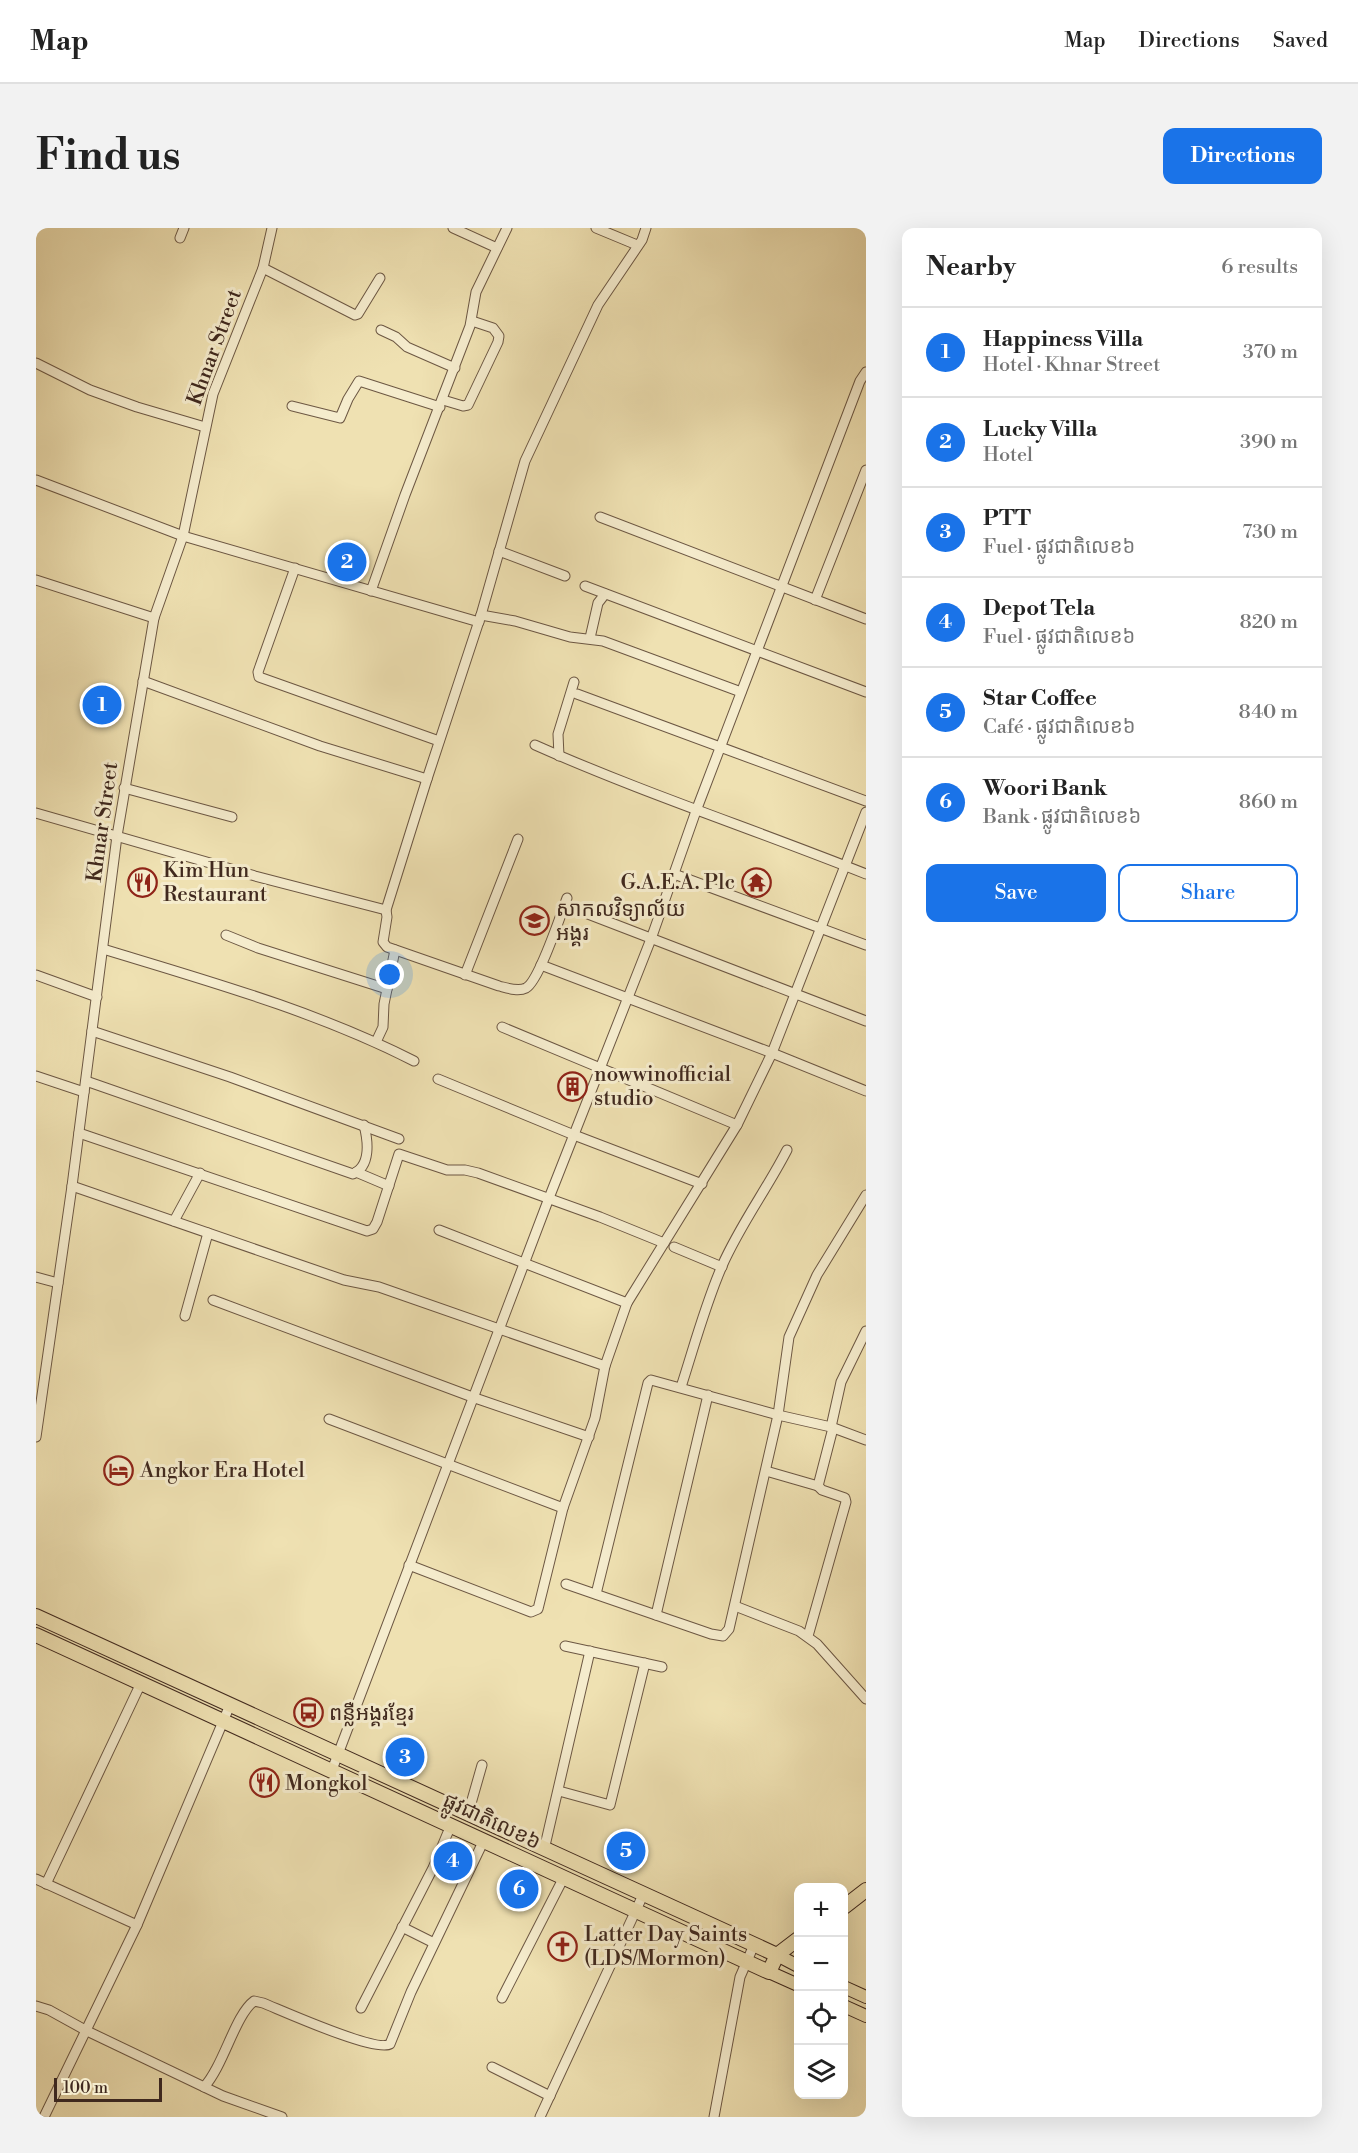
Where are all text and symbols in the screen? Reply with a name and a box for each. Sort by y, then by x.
text: Map [30,24,89,59]
text: Map [1064,28,1106,54]
text: Directions [1139,28,1240,54]
text: Saved [1273,28,1328,54]
button: Directions [1163,128,1322,184]
text: Find us [36,130,180,183]
text: Nearby [926,251,1016,283]
text: 6 results [1221,255,1298,280]
street label: Khnar Street [182,285,248,409]
text: Happiness Villa [983,326,1143,353]
text: 1 [941,340,950,365]
text: 370 m [1243,340,1298,365]
text: Hotel · Khnar Street [983,353,1160,378]
text: Lucky Villa [983,416,1098,443]
text: 2 [939,430,952,455]
text: 390 m [1240,430,1298,455]
text: Hotel [983,443,1033,468]
text: PTT [983,505,1031,532]
text: 3 [939,520,952,545]
text: 730 m [1242,520,1298,545]
text: Fuel · ផ្លូវជាតិលេខ៦ [983,535,1135,560]
pin: 2 [328,540,366,584]
text: Depot Tela [983,595,1095,622]
text: 4 [939,610,952,635]
text: 820 m [1239,610,1298,635]
text: Fuel · ផ្លូវជាតិលេខ៦ [983,625,1135,650]
pin: 1 [82,682,122,728]
text: Star Coffee [983,685,1097,712]
text: 5 [939,700,952,725]
text: 840 m [1239,700,1298,725]
text: Café · ផ្លូវជាតិលេខ៦ [983,715,1135,740]
street label: Khnar Street [82,760,124,884]
text: Woori Bank [983,775,1107,802]
text: 6 [939,790,952,815]
text: 860 m [1239,790,1298,815]
text: Bank · ផ្លូវជាតិលេខ៦ [983,805,1141,830]
place label: Kim Hun Restaurant [163,858,268,908]
button: Save [926,864,1106,922]
button: Share [1118,864,1298,922]
restaurant icon: Kim Hun Restaurant [126,866,158,898]
temple icon: G.A.E.A. Plc [740,866,772,898]
place label: G.A.E.A. Plc [621,870,735,896]
place label: សាកលវិទ្យាល័យ អង្គរ [556,896,686,947]
school or university icon: សាកលវិទ្យាល័យ អង្គរ [519,905,551,937]
your location [375,960,404,989]
place label: nowwinofficial studio [594,1062,731,1112]
building icon: nowwinofficial studio [557,1070,589,1102]
hotel icon: Angkor Era Hotel [103,1454,135,1486]
place label: Angkor Era Hotel [139,1458,305,1484]
bus stop icon: ពន្លឺអង្គរខ្មែរ [292,1697,324,1729]
place label: ពន្លឺអង្គរខ្មែរ [329,1701,414,1727]
pin: 3 [386,1734,424,1780]
restaurant icon: Mongkol [248,1767,280,1799]
place label: Mongkol [285,1771,368,1797]
street label: ផ្លូវជាតិលេខ៦ [436,1788,545,1861]
pin: 5 [606,1828,646,1874]
pin: 4 [434,1838,472,1884]
pin: 6 [500,1866,538,1912]
map controls [794,1883,848,2099]
button: + [794,1883,848,1937]
place label: Latter Day Saints (LDS/Mormon) [584,1922,747,1972]
church icon: Latter Day Saints (LDS/Mormon) [547,1930,579,1962]
button: − [794,1937,848,1991]
button: locate [794,1991,848,2045]
button: layers [794,2045,848,2099]
scale bar [54,2075,162,2102]
text: 100 m [63,2078,108,2098]

